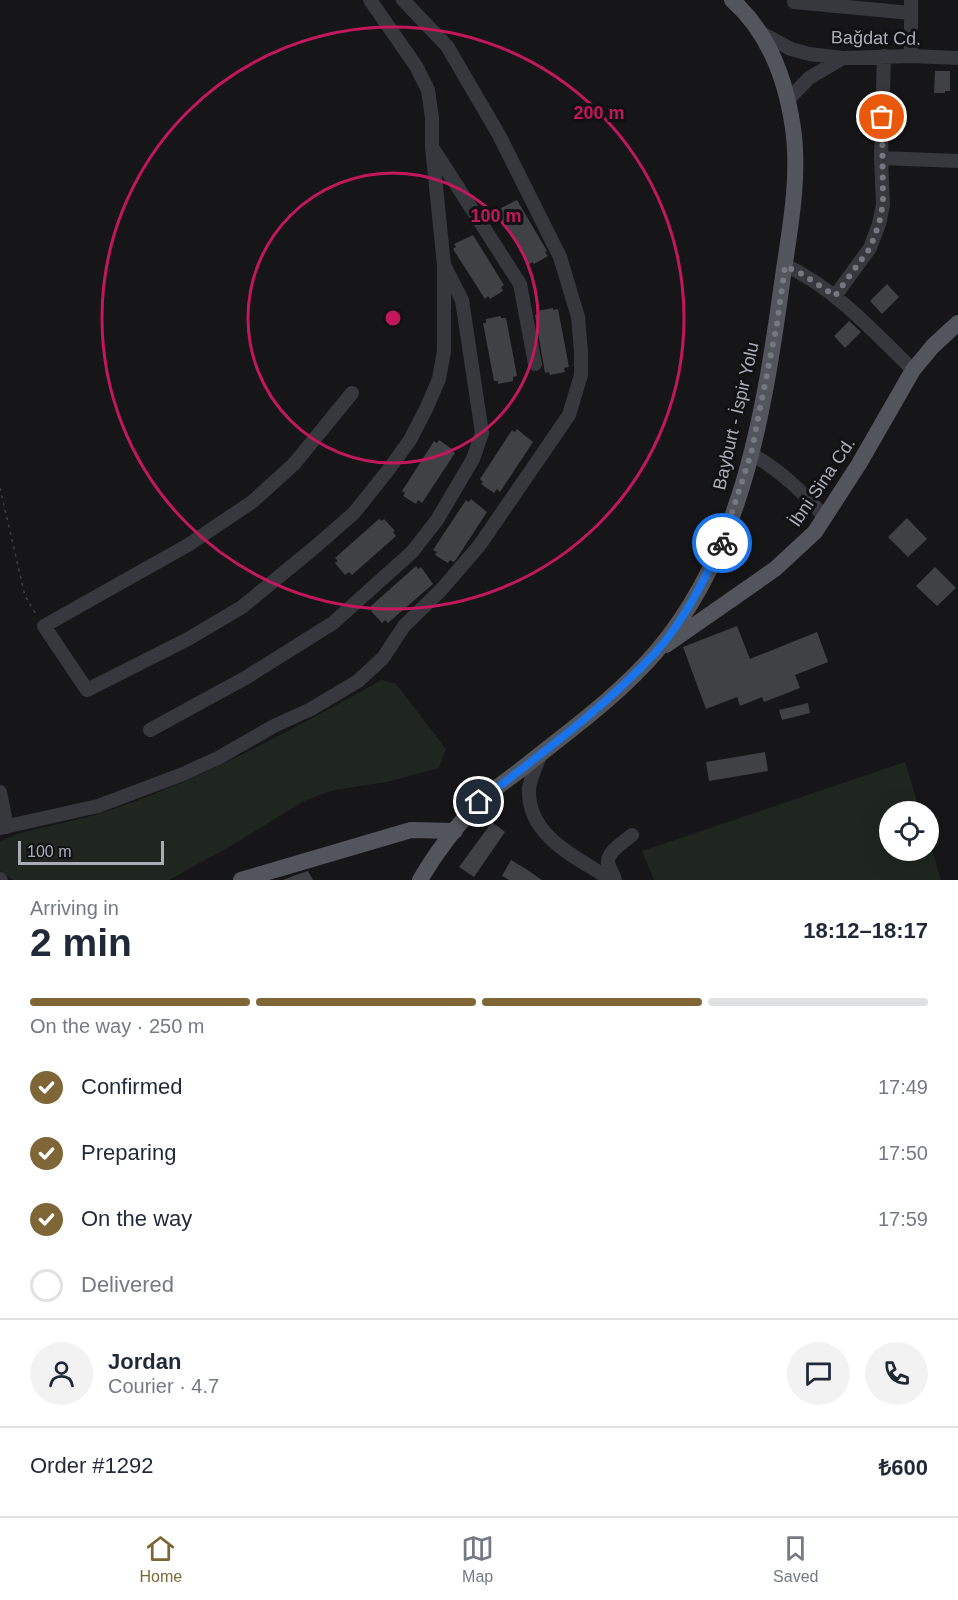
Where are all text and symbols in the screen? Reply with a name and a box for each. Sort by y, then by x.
street label: Bağdat Cd. [831,27,921,49]
pin [856,91,907,142]
icon: bag [865,100,898,133]
text: 200 m [573,103,625,123]
text: 100 m [470,206,522,226]
centre of rings [383,308,403,328]
street label: Bayburt - İspir Yolu [709,340,763,492]
street label: İbni Sina Cd. [785,434,859,530]
courier [692,513,752,573]
icon: bike [706,527,739,560]
pin [453,776,504,827]
icon: home [462,785,495,818]
map controls [879,801,939,861]
button: locate [879,801,939,861]
scale bar [18,838,164,866]
text: 100 m [27,843,71,860]
text: Arriving in [30,897,119,919]
text: 18:12–18:17 [803,918,928,943]
text: 2 min [30,921,132,964]
text: On the way · 250 m [30,1015,205,1037]
icon: check [30,1071,63,1104]
text: Confirmed [81,1074,182,1099]
text: 17:49 [878,1076,928,1098]
icon: check [30,1137,63,1170]
text: Preparing [81,1140,176,1165]
text: 17:50 [878,1142,928,1164]
icon: check [30,1203,63,1236]
text: On the way [81,1206,192,1231]
text: 17:59 [878,1208,928,1230]
text: Delivered [81,1272,174,1297]
button: person [30,1342,93,1405]
button: chat [787,1342,850,1405]
button: phone [865,1342,928,1405]
text: Jordan [108,1349,181,1374]
text: Courier · 4.7 [108,1375,219,1397]
text: Order #1292 [30,1453,154,1478]
text: ₺600 [879,1455,928,1480]
tab: Home [139,1532,182,1586]
tab: Map [461,1532,494,1586]
tab: Saved [773,1532,818,1586]

